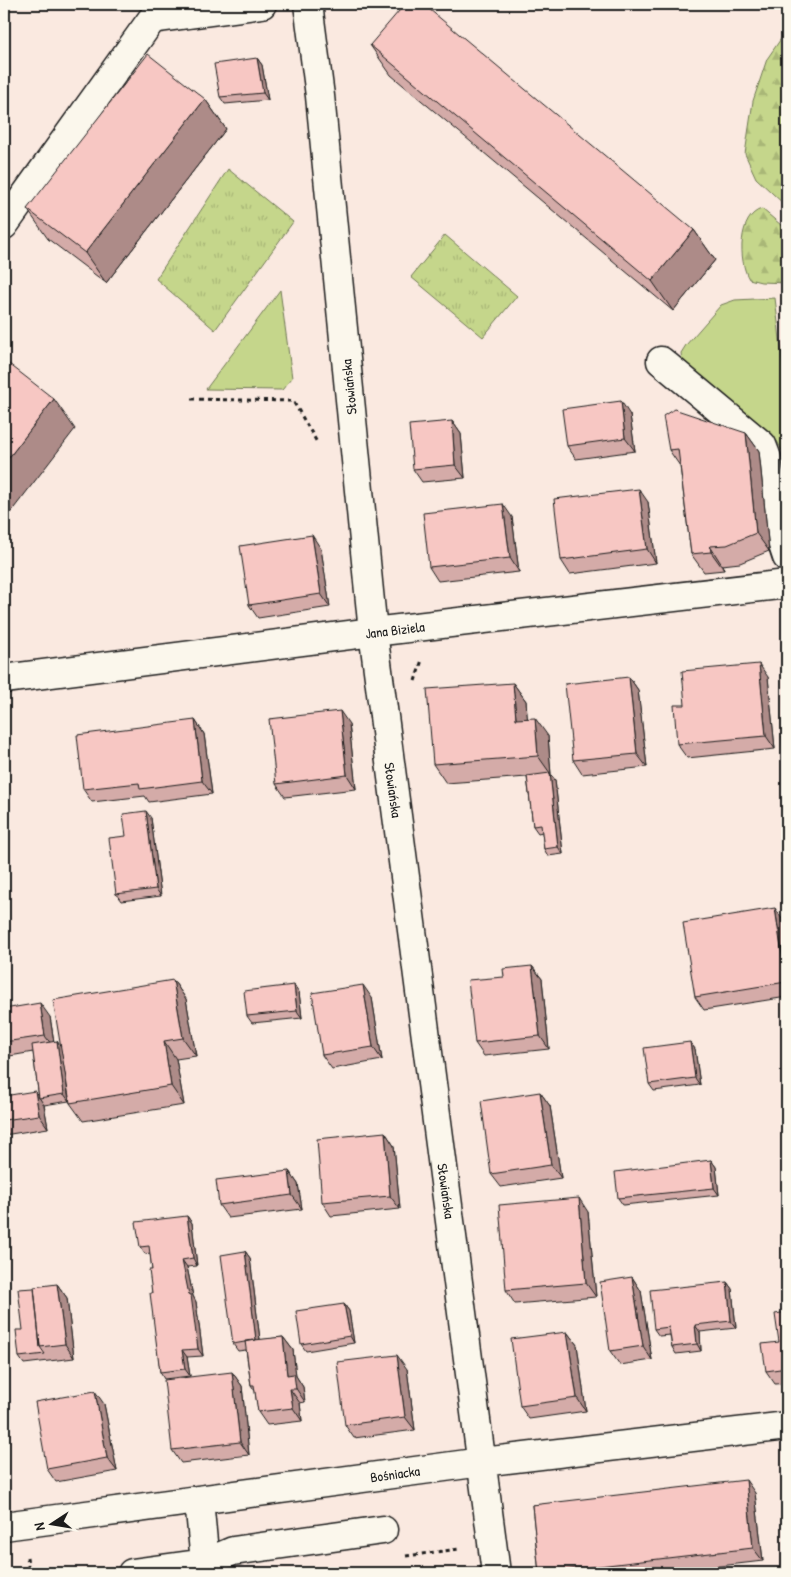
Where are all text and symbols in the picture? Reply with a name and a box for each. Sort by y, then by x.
street label: Słowiańska [336,358,361,416]
street label: Jana Biziela [364,616,426,643]
street label: Słowiańska [380,761,407,819]
street label: Słowiańska [433,1162,460,1220]
street label: Bośniacka [369,1461,421,1486]
north arrow [28,1500,78,1550]
text: N [29,1521,49,1532]

